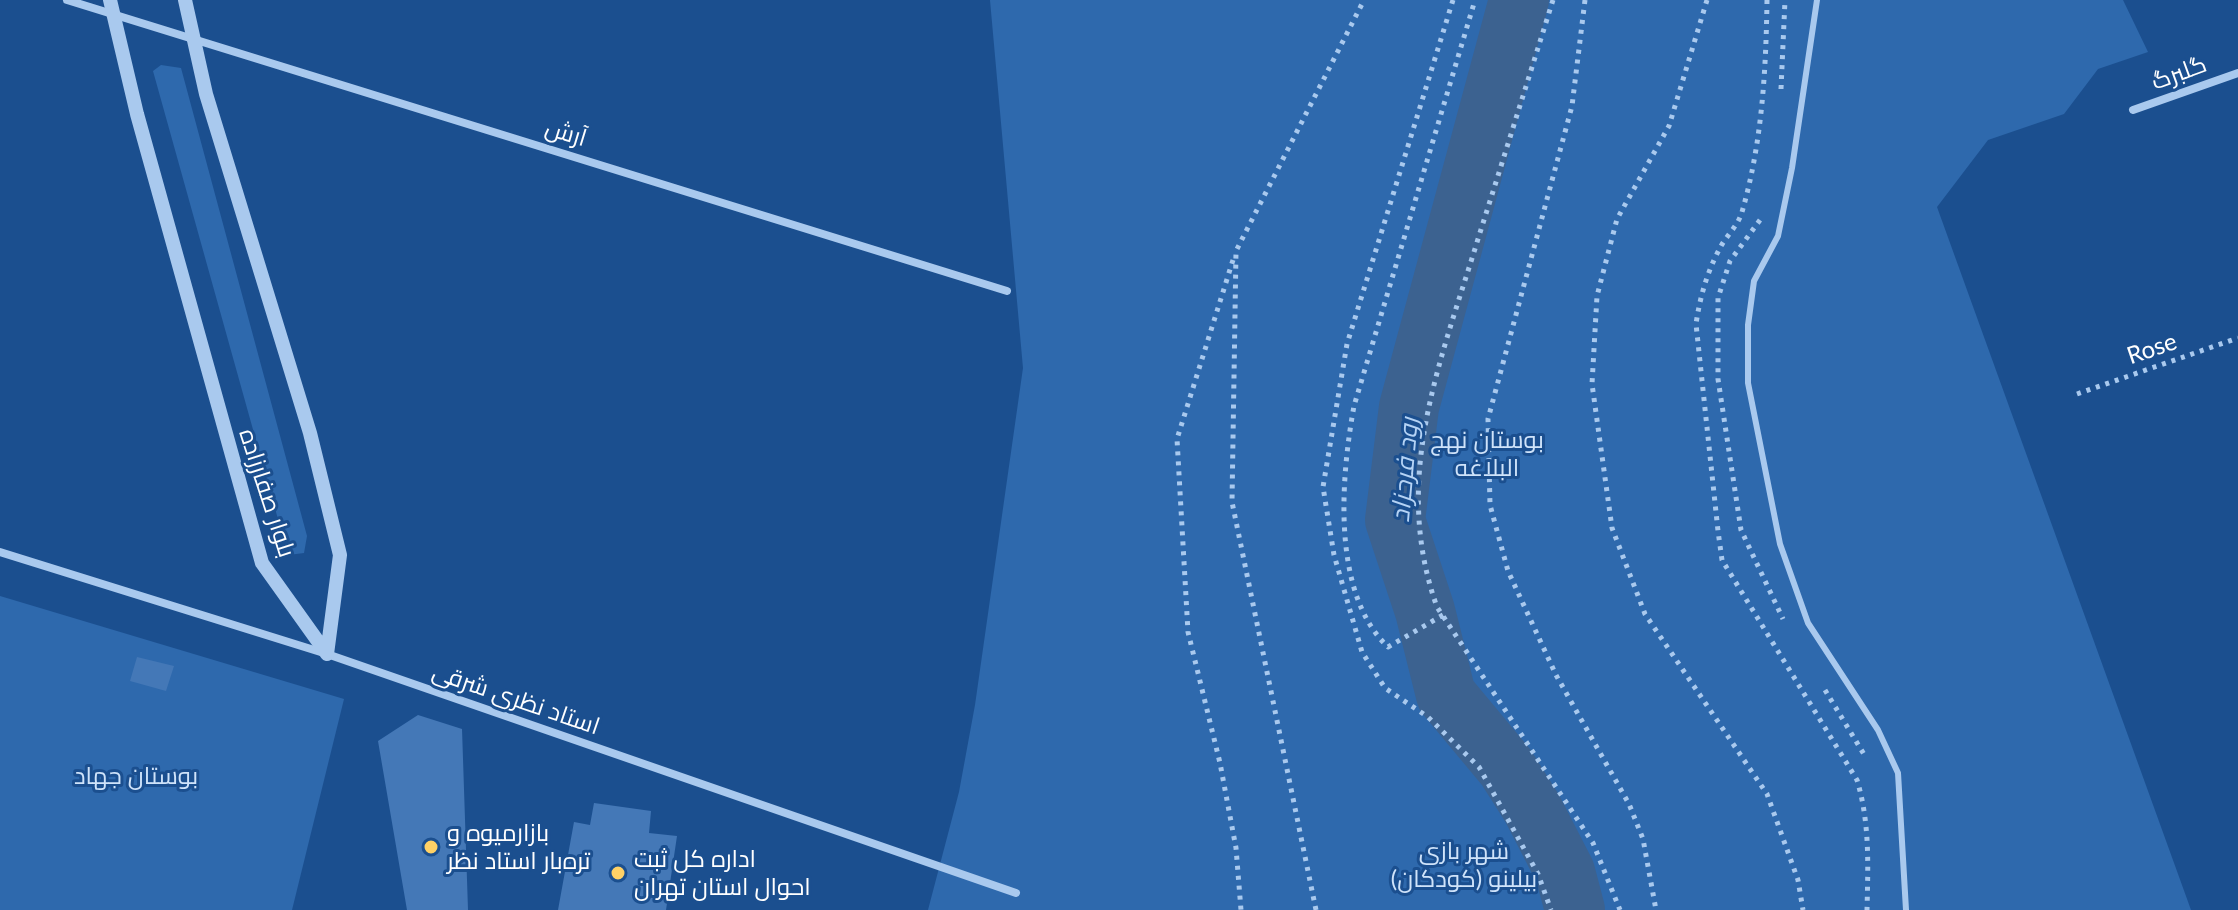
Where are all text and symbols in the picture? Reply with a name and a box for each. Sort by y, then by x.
street label: گلبرگ [2147,50,2211,96]
street label: آرش [542,113,590,153]
street label: Rose [2123,327,2181,371]
water label: رود فرحزاد [1385,416,1425,524]
street label: بلوار صفارزاده [233,425,301,561]
park label: بوستان نهج البلاغه [1430,426,1544,482]
street label: استاد نظری شرقی [429,657,603,741]
park label: بوستان جهاد [74,762,198,790]
place label: بازارمیوه و تره‌بار استاد نظر [447,819,590,875]
park label: شهر بازی بیلینو (کودکان) [1391,837,1537,893]
marker: بازارمیوه و تره‌بار استاد نظر [422,838,440,856]
place label: اداره کل ثبت احوال استان تهران [634,845,811,901]
marker: اداره کل ثبت احوال استان تهران [609,864,627,882]

